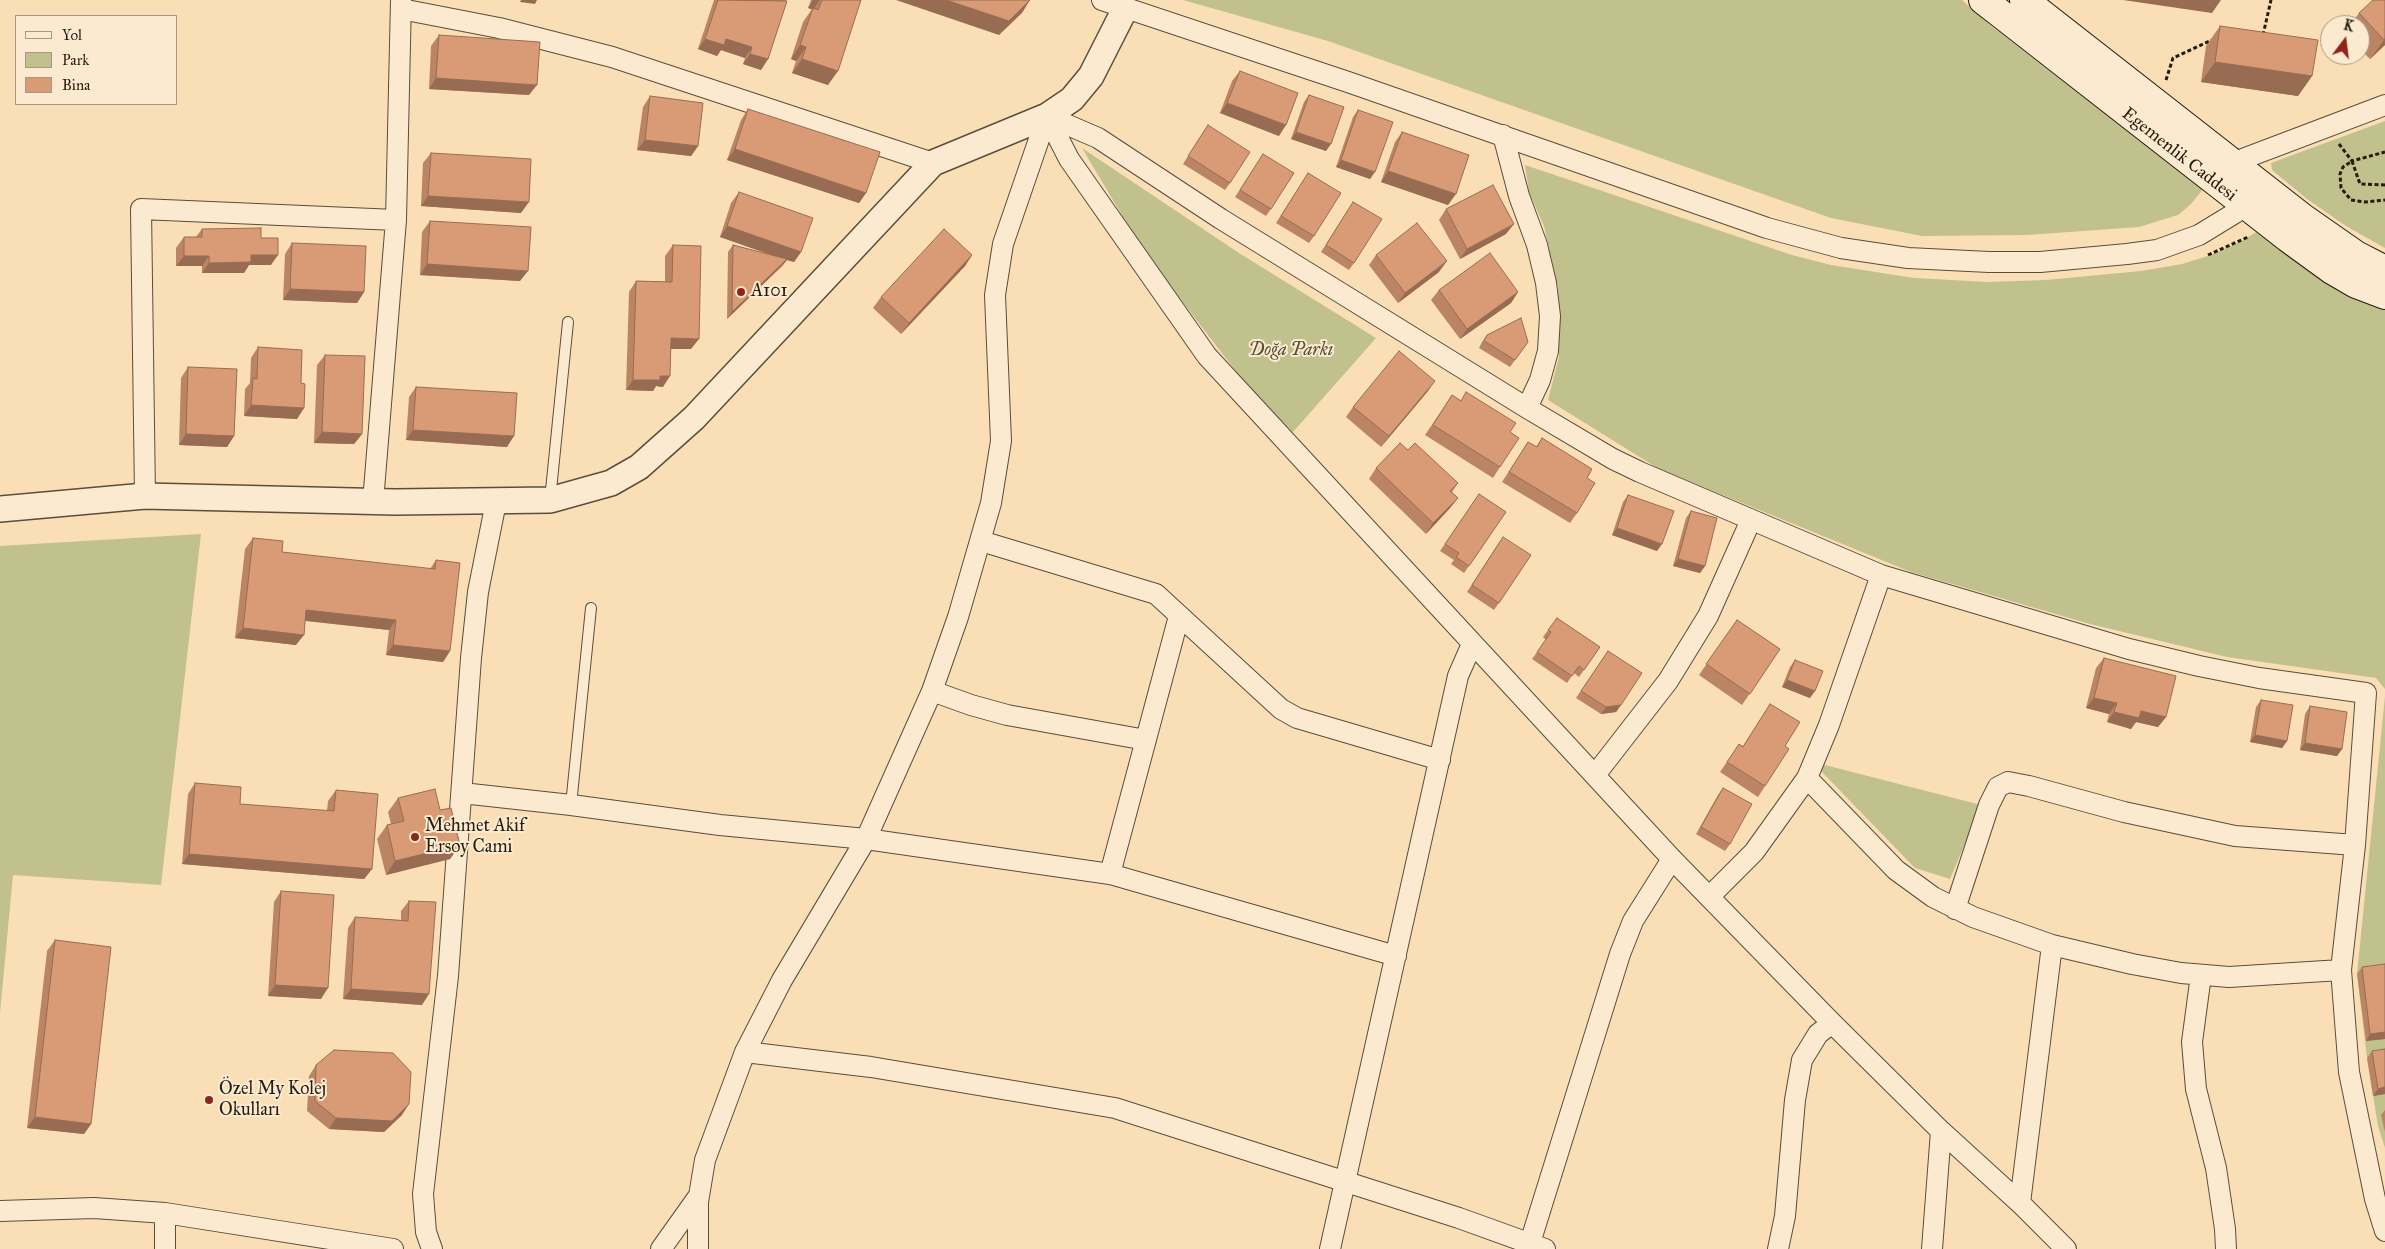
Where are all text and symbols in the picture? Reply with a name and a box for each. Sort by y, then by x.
legend [15,15,178,105]
north arrow [2320,15,2370,65]
text: K [2342,16,2356,35]
text: Yol [62,26,82,44]
text: Park [62,51,89,69]
text: Bina [62,76,90,94]
street label: Egemenlik Caddesi [2117,103,2241,207]
place label: A101 [751,281,788,303]
marker: A101 [735,286,747,298]
park label: Doğa Parkı [1249,340,1333,362]
place label: Mehmet Akif Ersoy Cami [425,816,525,859]
marker: Mehmet Akif Ersoy Cami [409,831,421,843]
place label: Özel My Kolej Okulları [219,1079,326,1122]
marker: Özel My Kolej Okulları [203,1094,215,1106]

